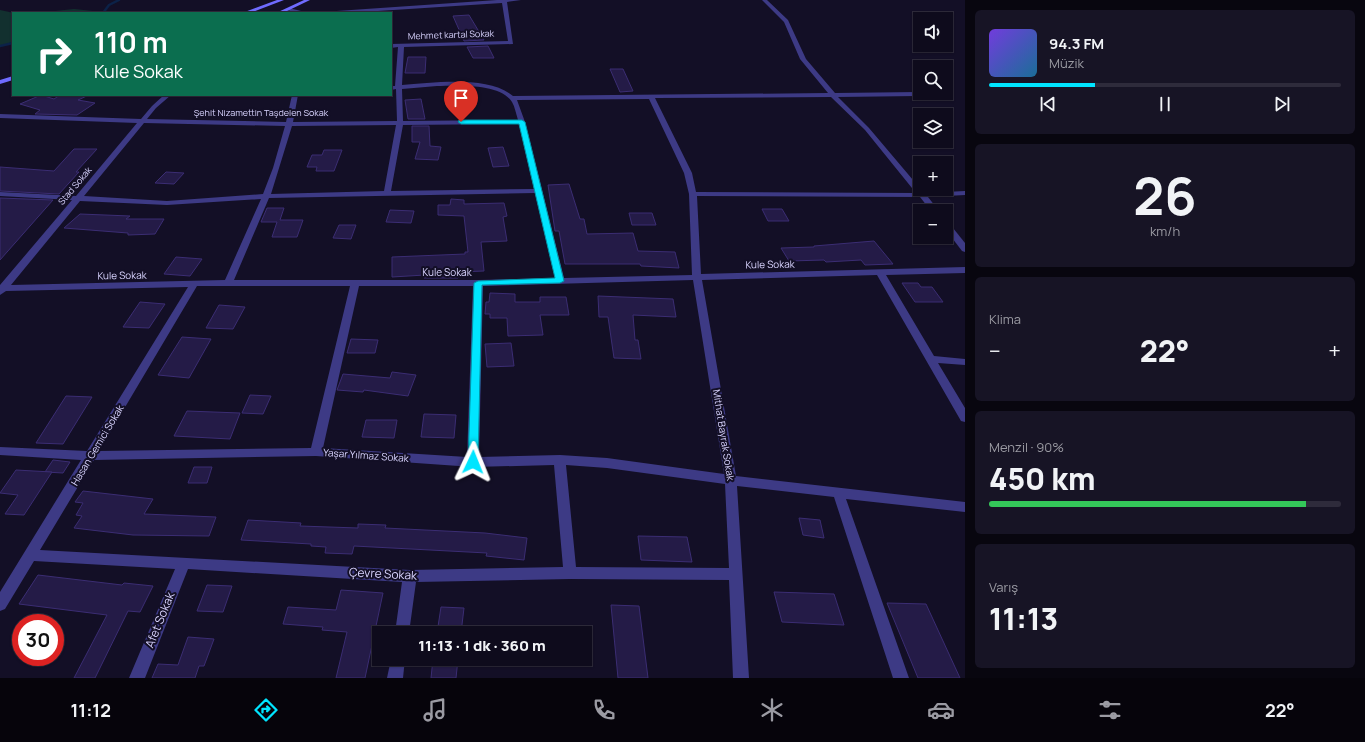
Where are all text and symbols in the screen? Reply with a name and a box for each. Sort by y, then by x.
map controls [913,12,953,244]
button: sound [913,12,953,52]
text: 110 m [94,23,168,61]
street label: Mehmet kartal Sokak [408,26,495,43]
icon: right [28,28,80,80]
text: 94.3 FM [1049,33,1104,54]
text: Müzik [1049,54,1084,72]
text: Kule Sokak [94,59,183,83]
button: search [913,60,953,100]
pin [444,81,478,122]
icon: arrive [450,87,472,109]
icon: previous [1037,93,1059,115]
icon: pause [1154,93,1176,115]
icon: next [1271,93,1293,115]
street label: Şehit Nizamettin Taşdelen Sokak [194,106,329,119]
button: layers [913,108,953,148]
button: + [913,156,953,196]
text: 26 [1133,160,1197,231]
street label: Stad Sokak [55,163,95,208]
button: − [913,204,953,244]
text: km/h [1150,222,1180,240]
street label: Kule Sokak [745,257,796,271]
street label: Kule Sokak [422,265,473,279]
street label: Kule Sokak [97,268,148,282]
text: Klima [989,310,1021,328]
text: 22° [1140,330,1189,371]
text: − [989,336,1001,366]
text: + [1328,336,1341,366]
street label: Mithat Bayrak Sokak [710,388,738,483]
street label: Hasan Gemici Sokak [67,401,127,488]
text: Menzil · 90% [989,438,1064,456]
position arrow [452,441,494,483]
street label: Yaşar Yılmaz Sokak [323,445,410,465]
text: 450 km [989,458,1095,499]
street label: Çevre Sokak [349,563,419,584]
text: Varış [989,578,1018,596]
street label: Afet Sokak [141,588,179,650]
text: 11:13 [989,598,1058,639]
speed limit sign: 30 [12,614,64,666]
text: 11:13 · 1 dk · 360 m [418,635,546,656]
icon: directions [252,696,280,724]
icon: music [421,696,449,724]
icon: phone [590,696,618,724]
icon: climate [758,696,786,724]
icon: car [927,696,955,724]
icon: filters [1096,696,1124,724]
text: 11:12 [70,698,111,722]
text: 22° [1265,698,1295,722]

